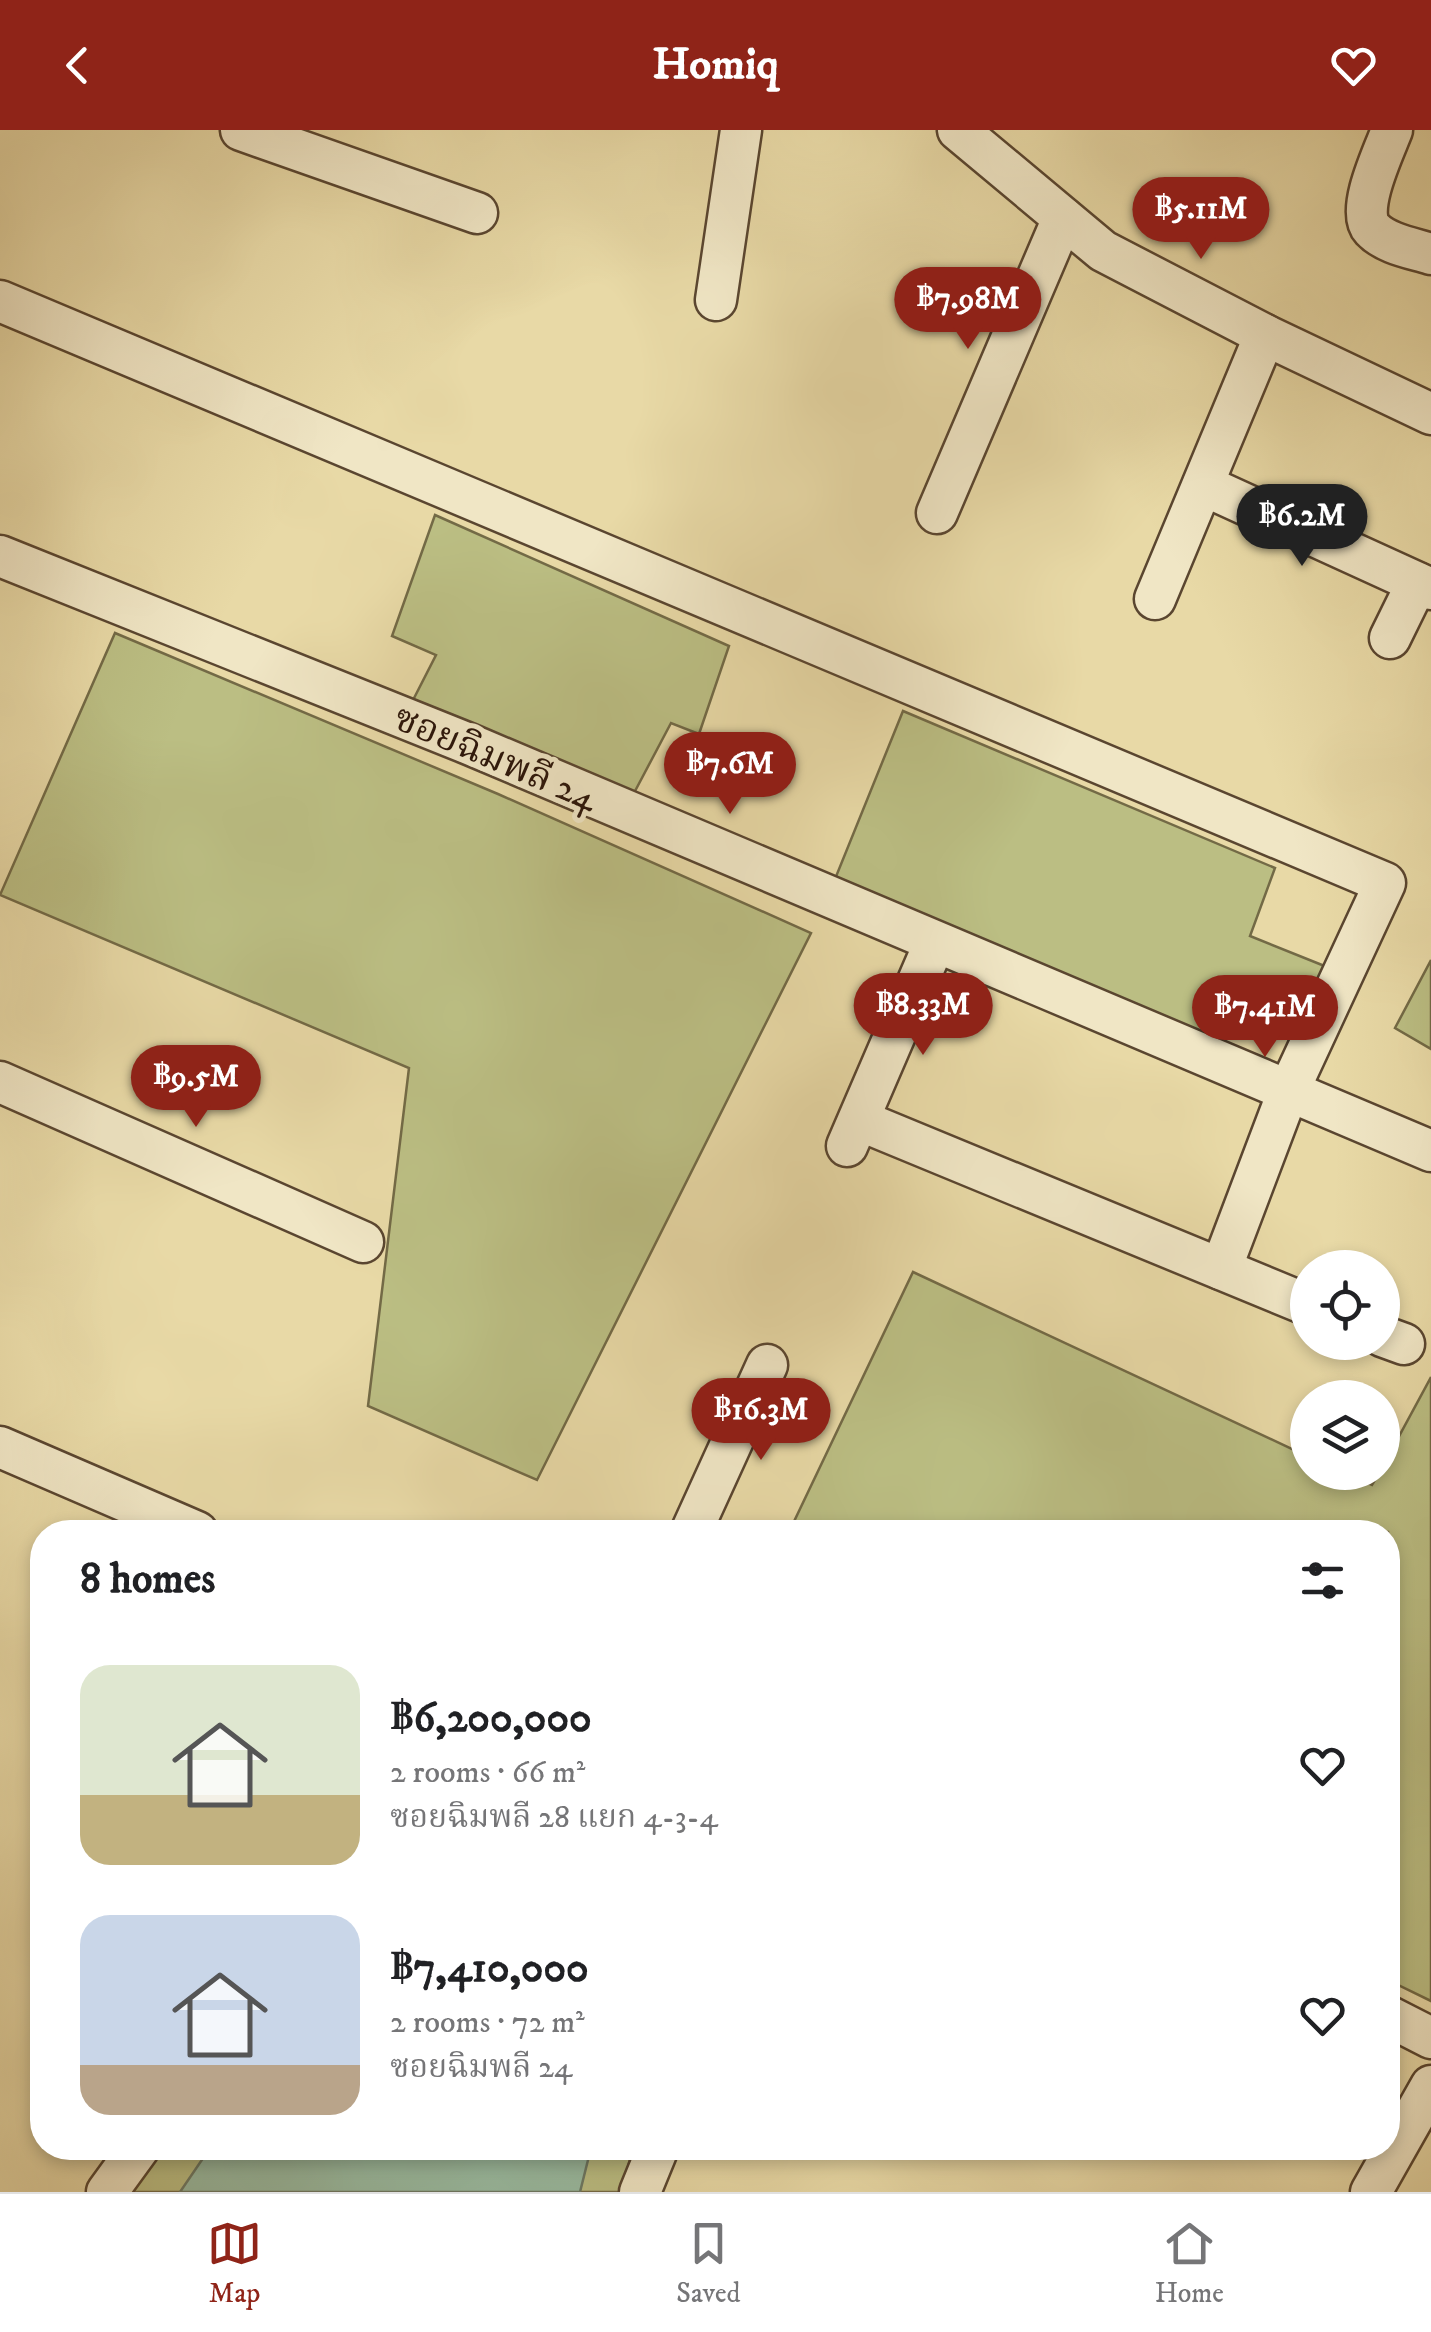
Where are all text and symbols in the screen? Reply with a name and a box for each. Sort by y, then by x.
text: Homiq [652,37,779,93]
icon: back [50,38,105,93]
icon: heart [1326,38,1381,93]
pin: ฿5.11M [1120,177,1282,262]
text: ฿5.11M [1154,189,1248,229]
pin: ฿7.98M [887,267,1049,352]
text: ฿7.98M [916,279,1020,319]
pin: ฿6.2M [1232,484,1372,569]
text: ฿6.2M [1258,496,1346,536]
street label: ซอยฉิมพลี 24 [386,694,605,824]
pin: ฿7.6M [660,732,800,817]
text: ฿7.6M [686,744,774,784]
pin: ฿8.33M [842,973,1004,1058]
pin: ฿7.41M [1184,975,1346,1060]
text: ฿8.33M [876,985,970,1025]
text: ฿7.41M [1214,987,1316,1027]
pin: ฿9.5M [126,1045,266,1130]
text: ฿9.5M [153,1057,239,1097]
map controls [1290,1250,1400,1490]
button: locate [1290,1250,1400,1360]
pin: ฿16.3M [680,1378,842,1463]
button: layers [1290,1380,1400,1490]
text: ฿16.3M [714,1390,808,1430]
icon: filters [1295,1553,1350,1608]
text: 8 homes [80,1554,215,1606]
text: ฿6,200,000 [390,1693,592,1745]
icon: home [160,1705,280,1825]
icon: heart [1295,1738,1350,1793]
text: 2 rooms · 66 m² [390,1753,585,1793]
text: ซอยฉิมพลี 28 แยก 4-3-4 [390,1798,718,1838]
text: ฿7,410,000 [390,1943,589,1995]
icon: home [160,1955,280,2075]
icon: heart [1295,1988,1350,2043]
text: 2 rooms · 72 m² [390,2003,585,2043]
text: ซอยฉิมพลี 24 [390,2048,572,2088]
tab: Map [207,2216,262,2311]
tab: Saved [676,2216,741,2311]
tab: Home [1155,2216,1224,2311]

